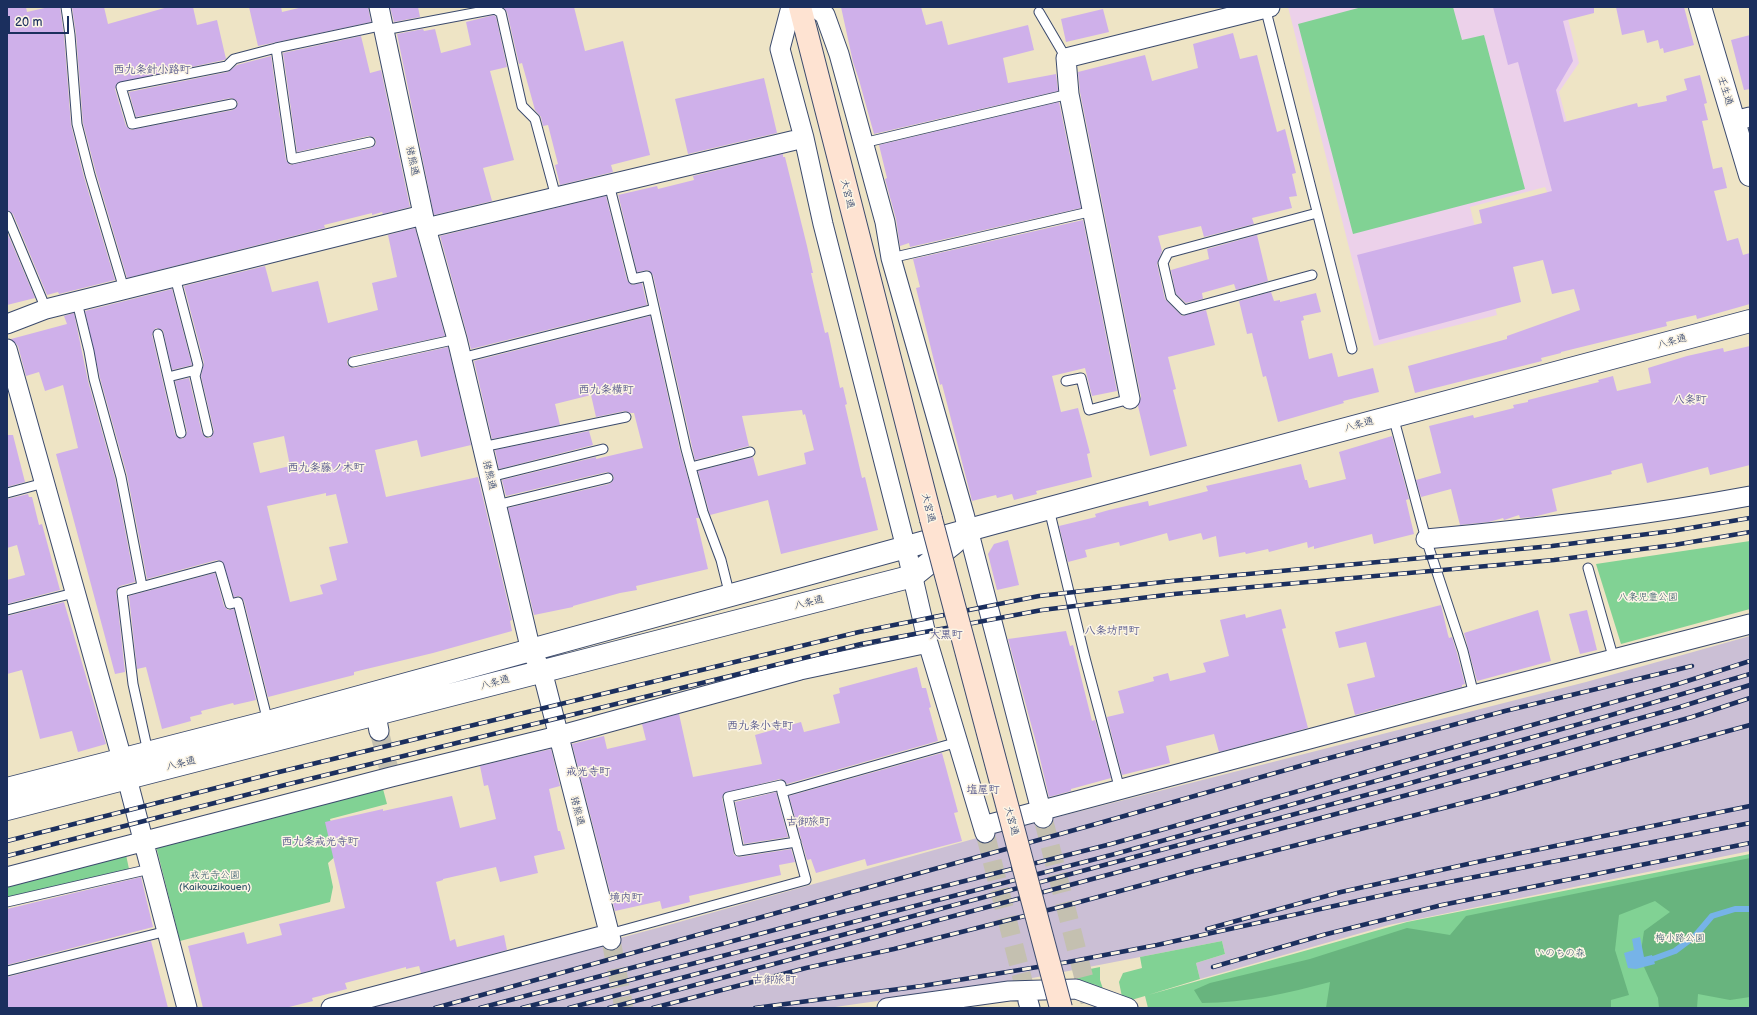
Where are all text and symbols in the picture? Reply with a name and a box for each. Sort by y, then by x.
scale bar [10,8,71,34]
text: 20 m [15,15,42,30]
district label: 西九条針小路町 [114,63,190,77]
street label: 壬生通 [1715,75,1735,107]
street label: 猪熊通 [403,145,421,177]
street label: 大宮通 [838,178,856,210]
street label: 八条通 [1656,332,1688,352]
district label: 西九条横町 [579,383,633,397]
district label: 八条町 [1674,393,1706,407]
street label: 八条通 [1343,415,1375,435]
street label: 猪熊通 [480,459,498,491]
district label: 西九条藤ノ木町 [288,461,364,475]
street label: 大宮通 [919,492,937,524]
park label: 八条児童公園 [1618,591,1678,603]
street label: 八条通 [793,594,825,612]
district label: 八条坊門町 [1085,624,1139,638]
district label: 大黒町 [930,628,962,642]
street label: 八条通 [479,673,511,693]
district label: 西九条小寺町 [727,719,793,733]
street label: 八条通 [165,755,197,773]
district label: 戒光寺町 [566,765,610,779]
district label: 塩屋町 [967,783,999,797]
street label: 猪熊通 [568,795,586,827]
street label: 大宮通 [1001,805,1021,837]
district label: 古御旅町 [786,815,830,829]
district label: 西九条戒光寺町 [282,835,358,849]
park label: 戒光寺公園 (Kaikouzikouen) [179,869,251,892]
district label: 境内町 [610,891,642,905]
park label: 梅小路公園 [1655,932,1705,944]
park label: いのちの森 [1535,947,1585,959]
district label: 古御旅町 [752,973,796,987]

